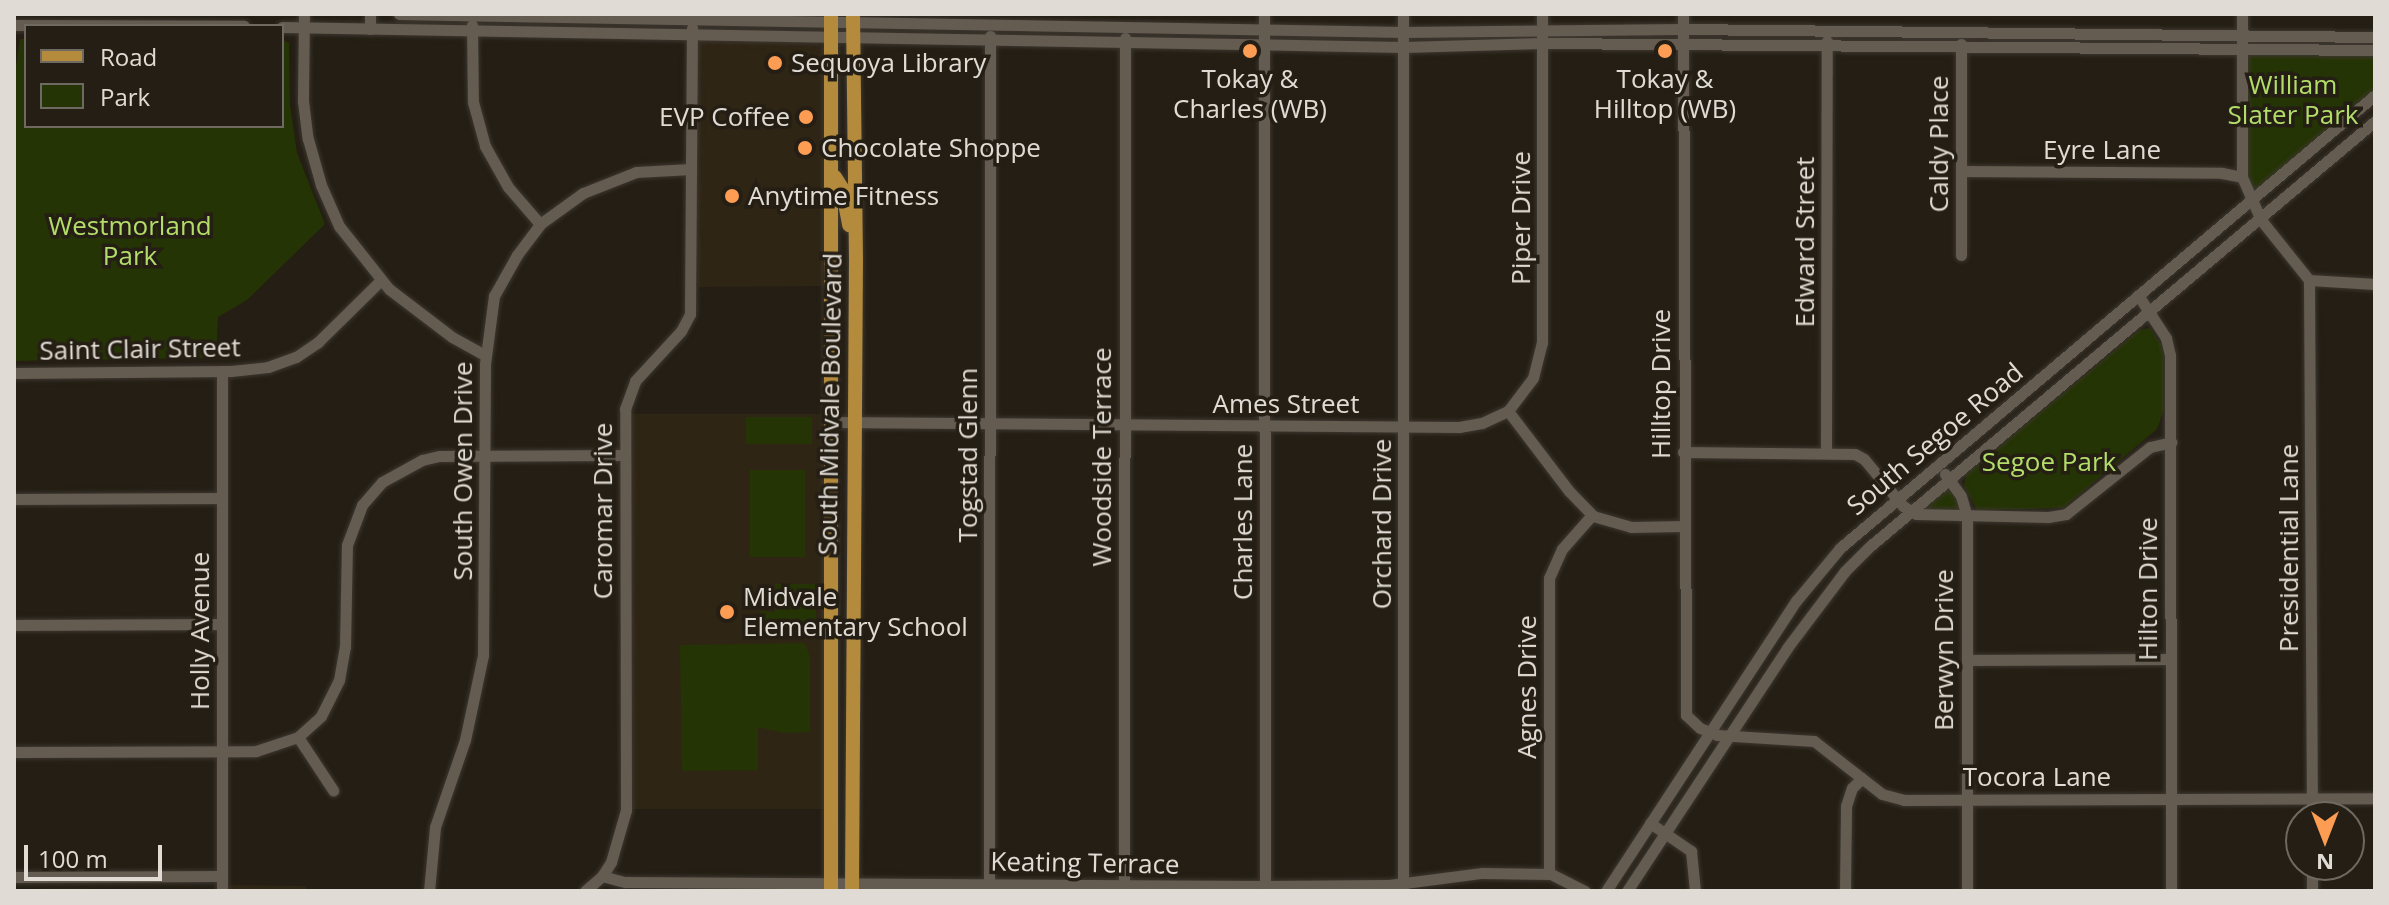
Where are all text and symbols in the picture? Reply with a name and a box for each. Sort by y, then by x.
legend [24,24,284,128]
text: Road [100,40,157,73]
marker: Tokay & Charles (WB) [1241,42,1259,60]
marker: Tokay & Hilltop (WB) [1656,42,1674,60]
place label: Sequoya Library [791,47,986,79]
marker: Sequoya Library [766,54,784,72]
place label: Tokay & Charles (WB) [1173,63,1327,124]
place label: Tokay & Hilltop (WB) [1594,63,1736,124]
park label: William Slater Park [2228,69,2358,130]
street label: Caldy Place [1923,76,1955,212]
text: Park [100,80,150,113]
place label: EVP Coffee [659,101,790,133]
marker: EVP Coffee [797,108,815,126]
place label: Chocolate Shoppe [821,132,1041,164]
street label: Eyre Lane [2043,134,2161,166]
marker: Chocolate Shoppe [796,139,814,157]
street label: Piper Drive [1505,151,1537,285]
street label: Edward Street [1789,157,1821,327]
place label: Anytime Fitness [748,180,939,212]
marker: Anytime Fitness [723,187,741,205]
park label: Westmorland Park [48,210,212,272]
street label: South Midvale Boulevard [812,252,848,556]
street label: Hilltop Drive [1645,309,1677,459]
street label: Saint Clair Street [39,332,241,366]
street label: Woodside Terrace [1086,347,1118,567]
street label: South Segoe Road [1841,356,2029,522]
street label: South Owen Drive [447,361,479,581]
street label: Togstad Glenn [952,368,984,542]
street label: Ames Street [1213,388,1359,420]
street label: Caromar Drive [587,423,619,599]
street label: Orchard Drive [1366,439,1398,609]
street label: Charles Lane [1227,444,1259,600]
street label: Presidential Lane [2273,444,2305,652]
park label: Segoe Park [1982,446,2116,478]
street label: Hilton Drive [2132,517,2164,661]
street label: Holly Avenue [184,552,216,710]
street label: Berwyn Drive [1928,569,1960,731]
place label: Midvale Elementary School [743,581,968,642]
marker: Midvale Elementary School [718,603,736,621]
street label: Agnes Drive [1511,615,1543,759]
street label: Tocora Lane [1963,761,2111,793]
north arrow [2285,801,2365,881]
scale bar [28,829,166,879]
text: 100 m [38,842,108,875]
street label: Keating Terrace [990,846,1180,880]
text: N [2316,848,2334,878]

